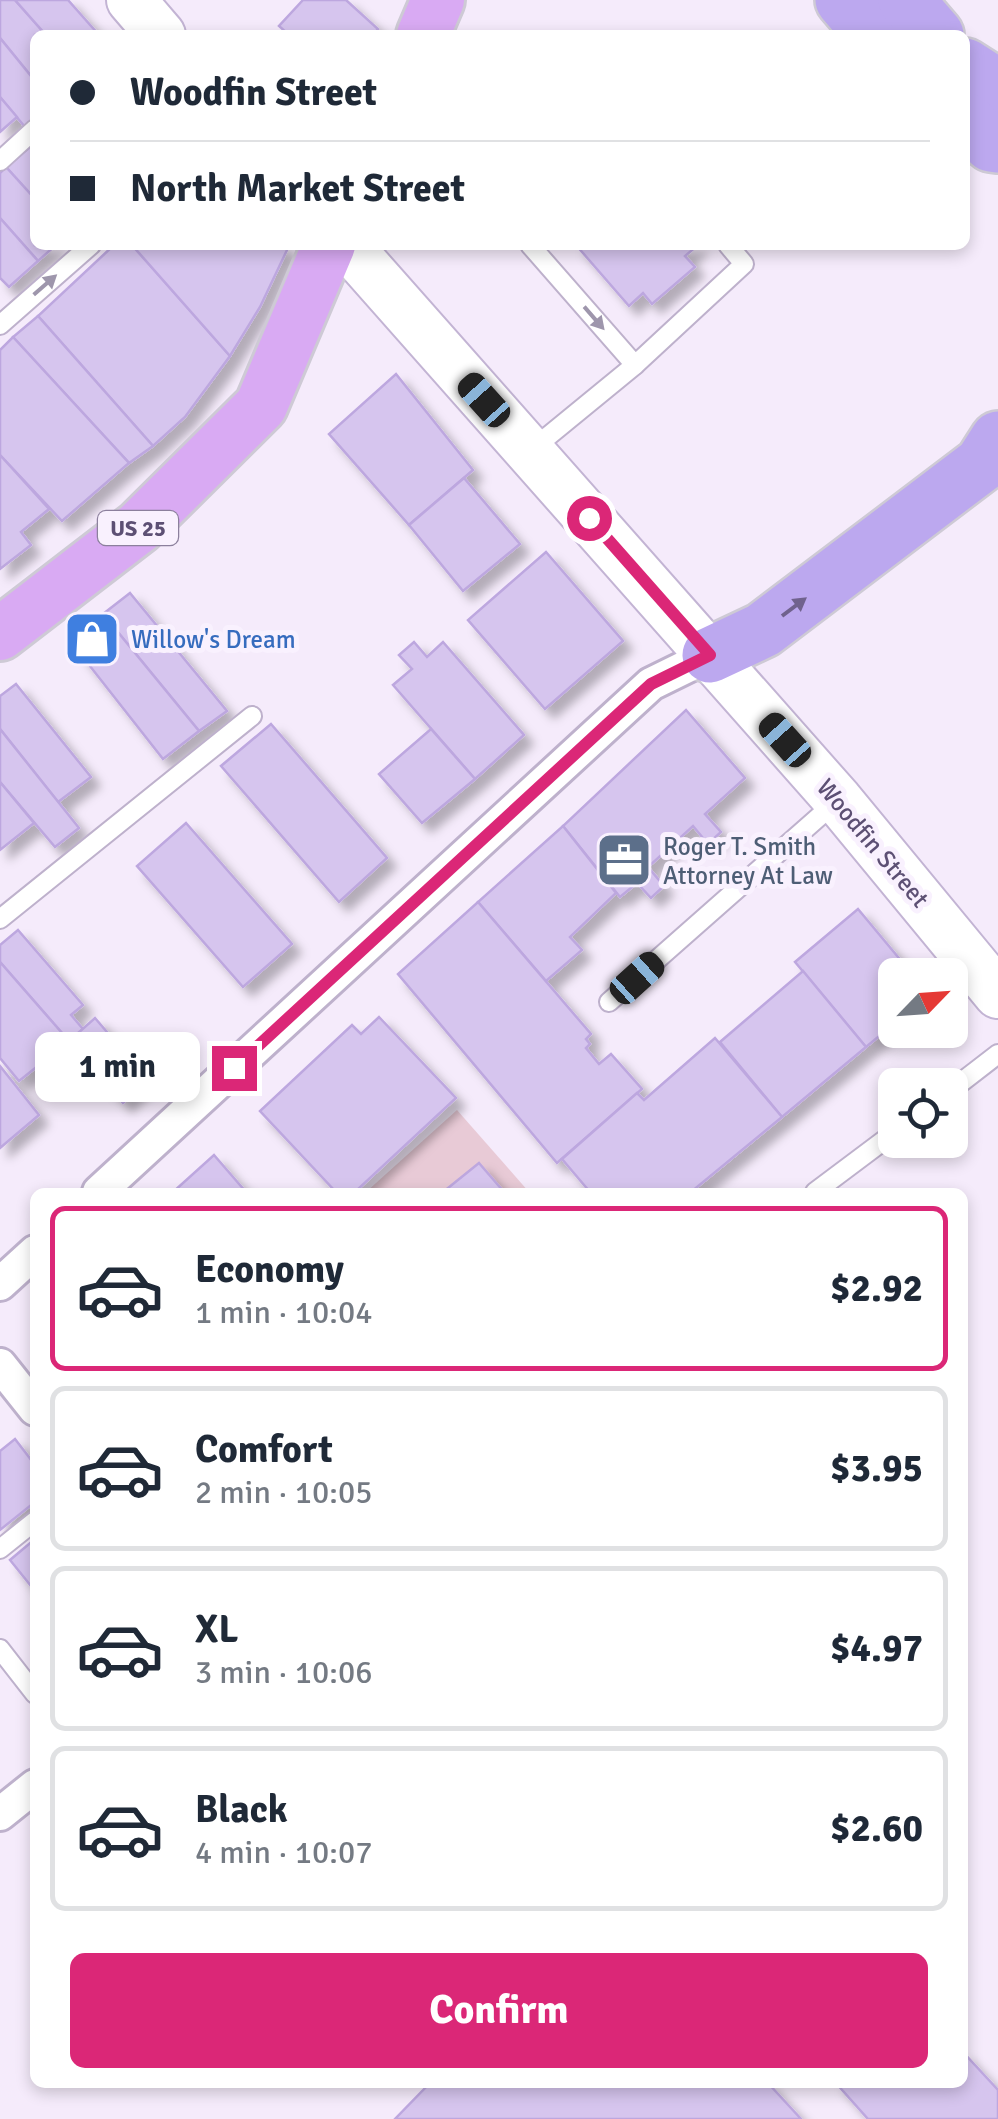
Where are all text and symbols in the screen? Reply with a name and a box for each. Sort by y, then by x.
text: Woodfin Street [130,69,377,116]
text: North Market Street [130,165,465,212]
one-way arrow [33,274,58,296]
one-way arrow [582,306,604,331]
car [453,368,515,432]
route start [567,496,612,541]
road number: US 25 [98,511,178,545]
one-way arrow [781,597,807,617]
shop icon: Willow's Dream [62,609,122,669]
place label: Willow's Dream [131,624,296,655]
car [754,708,816,772]
street label: Woodfin Street [810,772,936,914]
office icon: Roger T. Smith Attorney At Law [594,830,654,890]
place label: Roger T. Smith Attorney At Law [663,831,833,891]
car [605,947,669,1009]
north arrow [878,958,968,1048]
map controls [878,958,968,1158]
callout: 1 min [34,1033,199,1103]
route end [212,1046,257,1091]
text: 1 min [79,1047,156,1086]
button: locate [878,1068,968,1158]
icon: car [75,1244,165,1334]
text: Economy [195,1246,344,1293]
text: $2.92 [830,1265,923,1312]
text: 1 min · 10:04 [195,1293,373,1332]
icon: car [75,1424,165,1514]
text: Comfort [195,1426,333,1473]
text: $3.95 [830,1445,923,1492]
text: 2 min · 10:05 [195,1473,373,1512]
icon: car [75,1604,165,1694]
text: XL [195,1606,238,1653]
text: $4.97 [830,1625,923,1672]
text: 3 min · 10:06 [195,1653,373,1692]
icon: car [75,1784,165,1874]
text: Black [195,1786,288,1833]
text: $2.60 [830,1805,923,1852]
text: 4 min · 10:07 [195,1833,373,1872]
button: Confirm [70,1953,928,2068]

